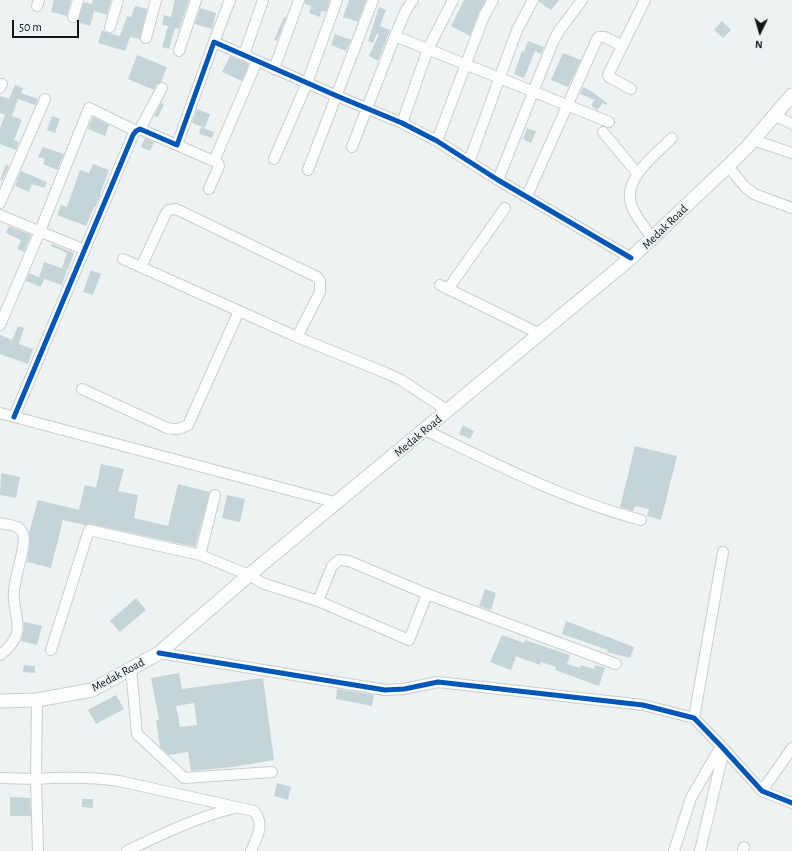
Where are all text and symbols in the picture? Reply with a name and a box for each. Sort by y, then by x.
scale bar [14,12,81,38]
north arrow [740,12,780,52]
text: 50 m [19,21,42,33]
text: N [755,39,763,50]
street label: Medak Road [639,202,691,252]
street label: Medak Road [391,412,445,460]
street label: Medak Road [89,655,147,695]

